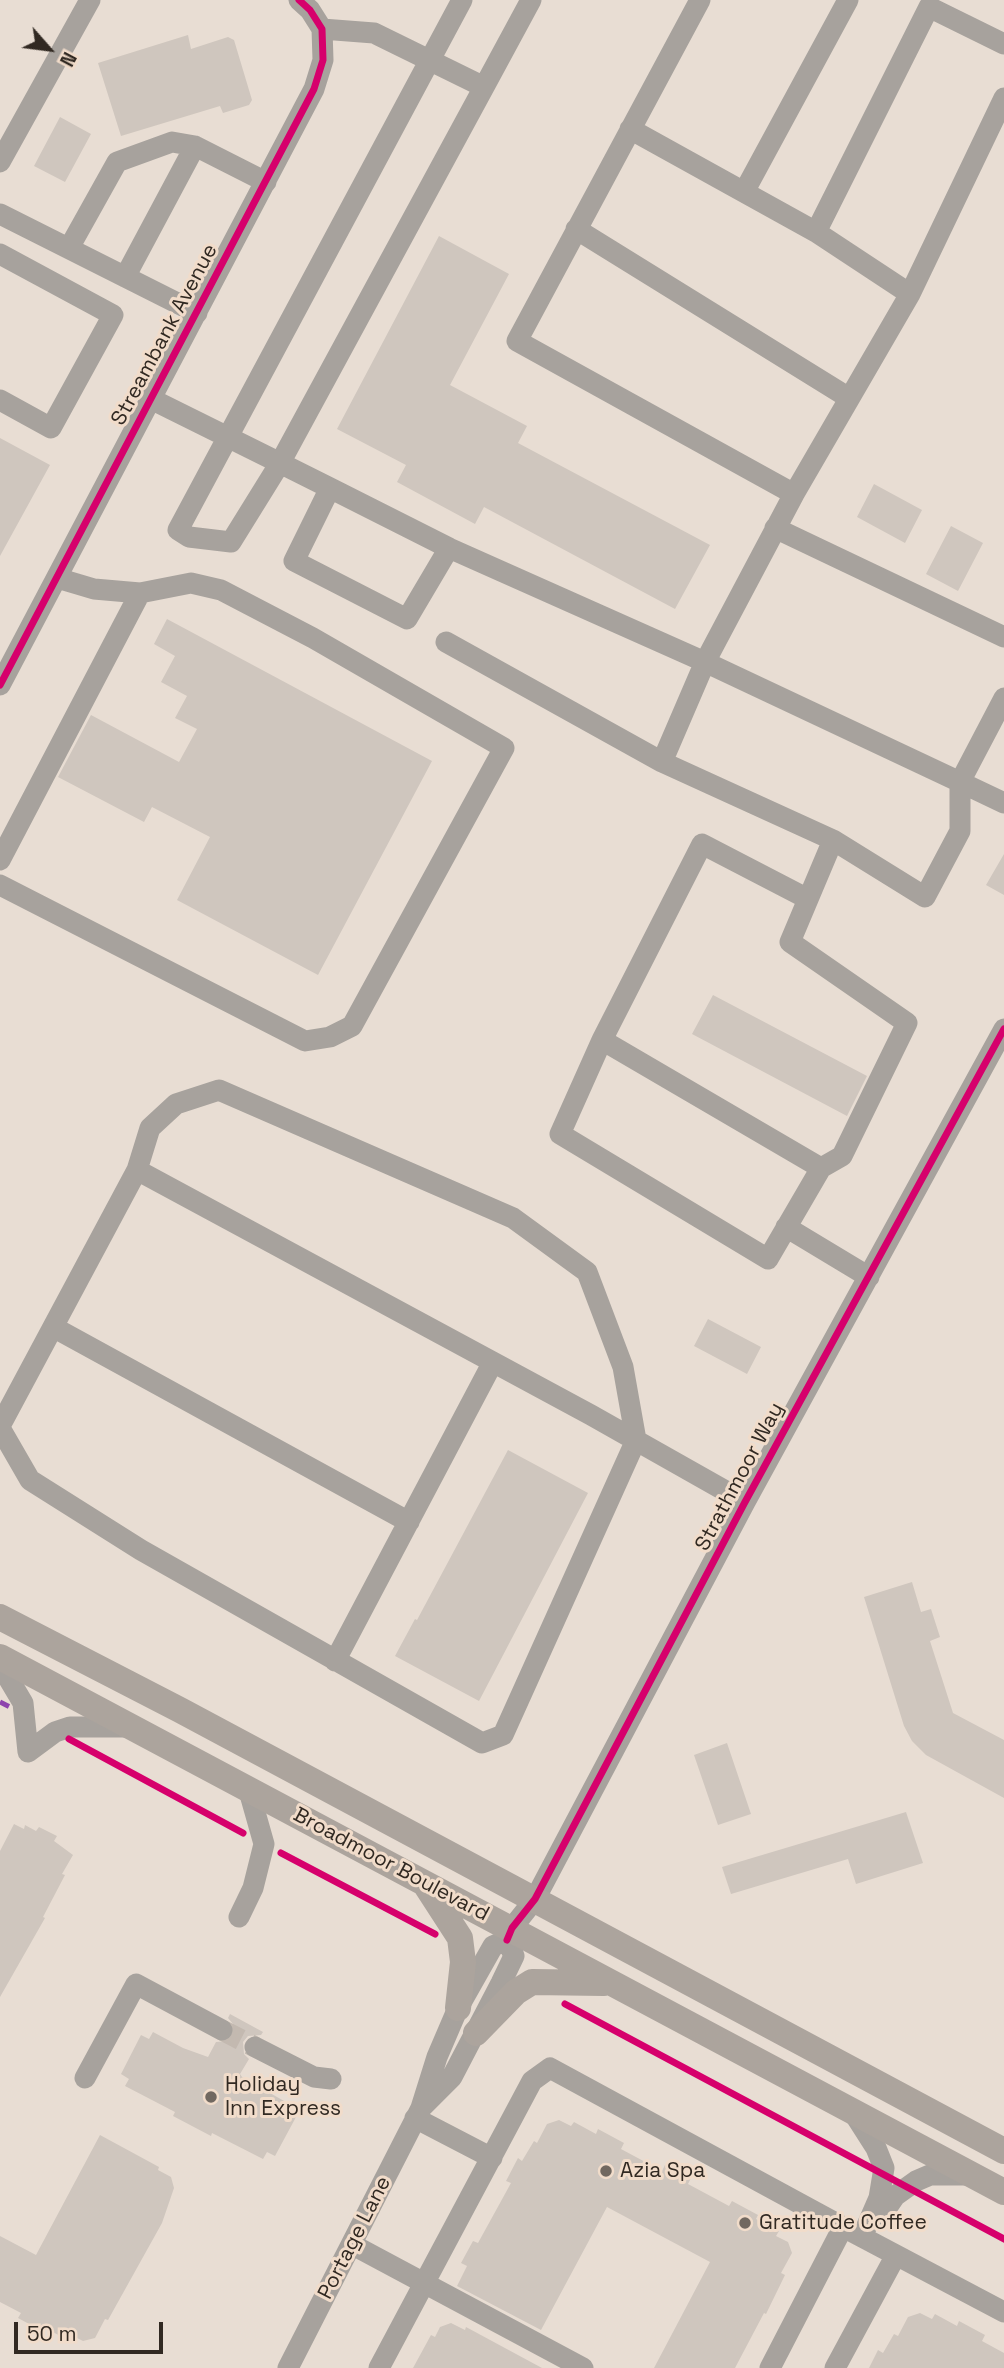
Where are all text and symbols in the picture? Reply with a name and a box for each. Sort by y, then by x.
north arrow [14,14,84,84]
text: N [54,48,82,71]
street label: Streambank Avenue [106,240,224,430]
street label: Strathmoor Way [690,1399,790,1555]
street label: Broadmoor Boulevard [289,1803,493,1927]
place label: Holiday Inn Express [225,2072,341,2122]
marker: Holiday Inn Express [203,2089,219,2105]
place label: Azia Spa [620,2158,705,2184]
marker: Azia Spa [598,2163,614,2179]
street label: Portage Lane [313,2172,397,2304]
place label: Gratitude Coffee [759,2210,927,2236]
marker: Gratitude Coffee [737,2215,753,2231]
scale bar [18,2308,166,2352]
text: 50 m [27,2320,77,2347]

